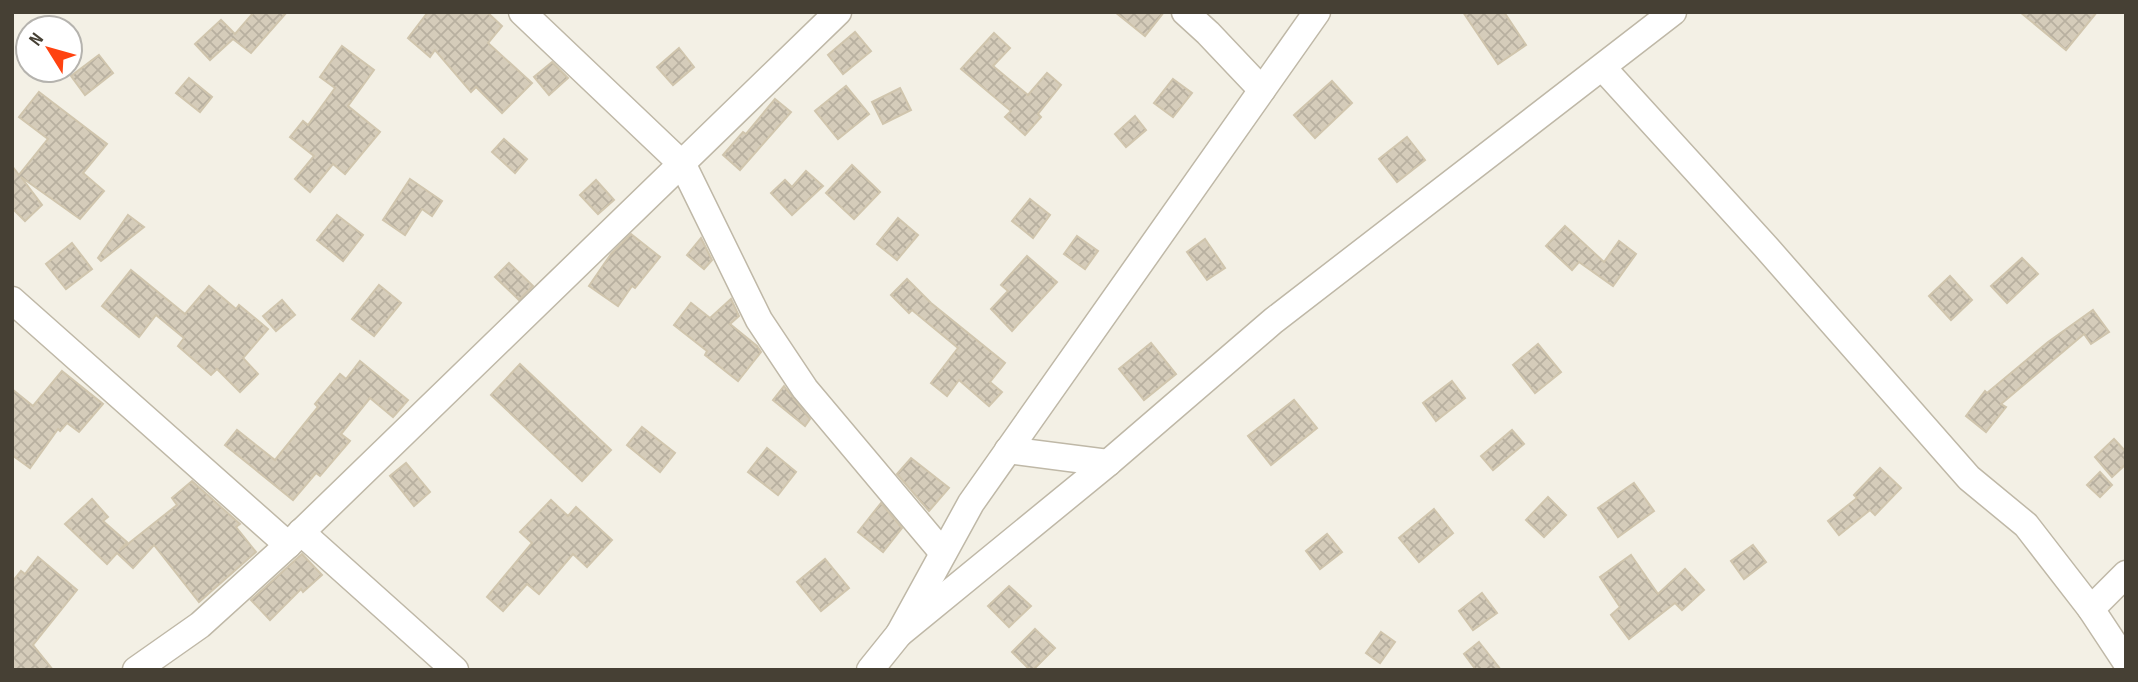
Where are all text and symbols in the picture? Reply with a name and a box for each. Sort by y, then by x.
north arrow [14,14,84,84]
text: N [24,29,49,51]

